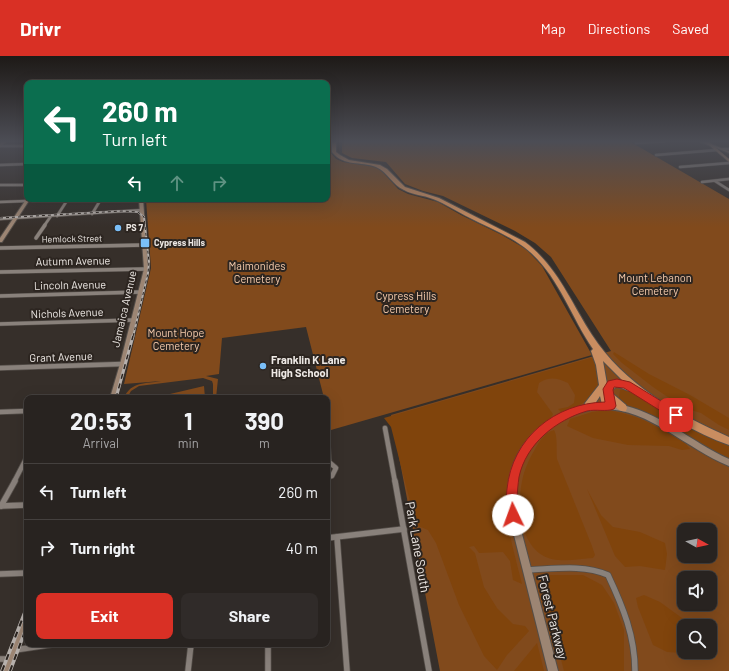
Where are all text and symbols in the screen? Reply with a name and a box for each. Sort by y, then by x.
text: Drivr [20,17,61,40]
text: Map [541,20,566,37]
text: Directions [588,20,650,37]
text: Saved [672,20,709,37]
text: 260 m [102,94,178,128]
icon: left [36,96,88,148]
text: Turn left [102,128,168,150]
icon: left [124,172,146,194]
icon: ahead [166,172,188,194]
icon: right [208,172,230,194]
place label: PS 7 [126,222,144,233]
marker: PS 7 [113,223,123,233]
street label: Hemlock Street [42,232,102,245]
marker: Cypress Hills [139,237,151,249]
place label: Cypress Hills [154,237,205,248]
street label: Autumn Avenue [36,253,111,268]
park label: Maimonides Cemetery [228,259,286,285]
street label: Jamaica Avenue [108,269,139,348]
park label: Mount Lebanon Cemetery [618,271,692,297]
street label: Lincoln Avenue [34,277,106,292]
park label: Cypress Hills Cemetery [376,289,436,315]
street label: Nichols Avenue [30,305,104,320]
park label: Mount Hope Cemetery [148,326,205,352]
street label: Grant Avenue [29,349,93,364]
place label: Franklin K Lane High School [271,353,346,379]
marker: Franklin K Lane High School [258,361,268,371]
pin [659,398,693,432]
icon: arrive [665,404,687,426]
text: 20:53 [70,406,132,435]
text: 1 [184,406,192,435]
text: 390 [245,406,284,435]
text: Arrival [83,435,119,451]
text: min [178,435,199,451]
text: m [259,435,270,451]
icon: left [36,481,58,503]
text: Turn left [70,483,126,501]
text: 260 m [278,483,318,501]
position arrow [492,494,534,536]
street label: Park Lane South [402,500,434,594]
north arrow [677,523,717,563]
map controls [677,523,717,659]
icon: right [36,537,58,559]
text: Turn right [70,539,135,557]
text: 40 m [286,539,318,557]
button: sound [677,571,717,611]
street label: Forest Parkway [535,573,571,661]
button: Exit [36,593,173,639]
button: Share [181,593,318,639]
button: search [677,619,717,659]

